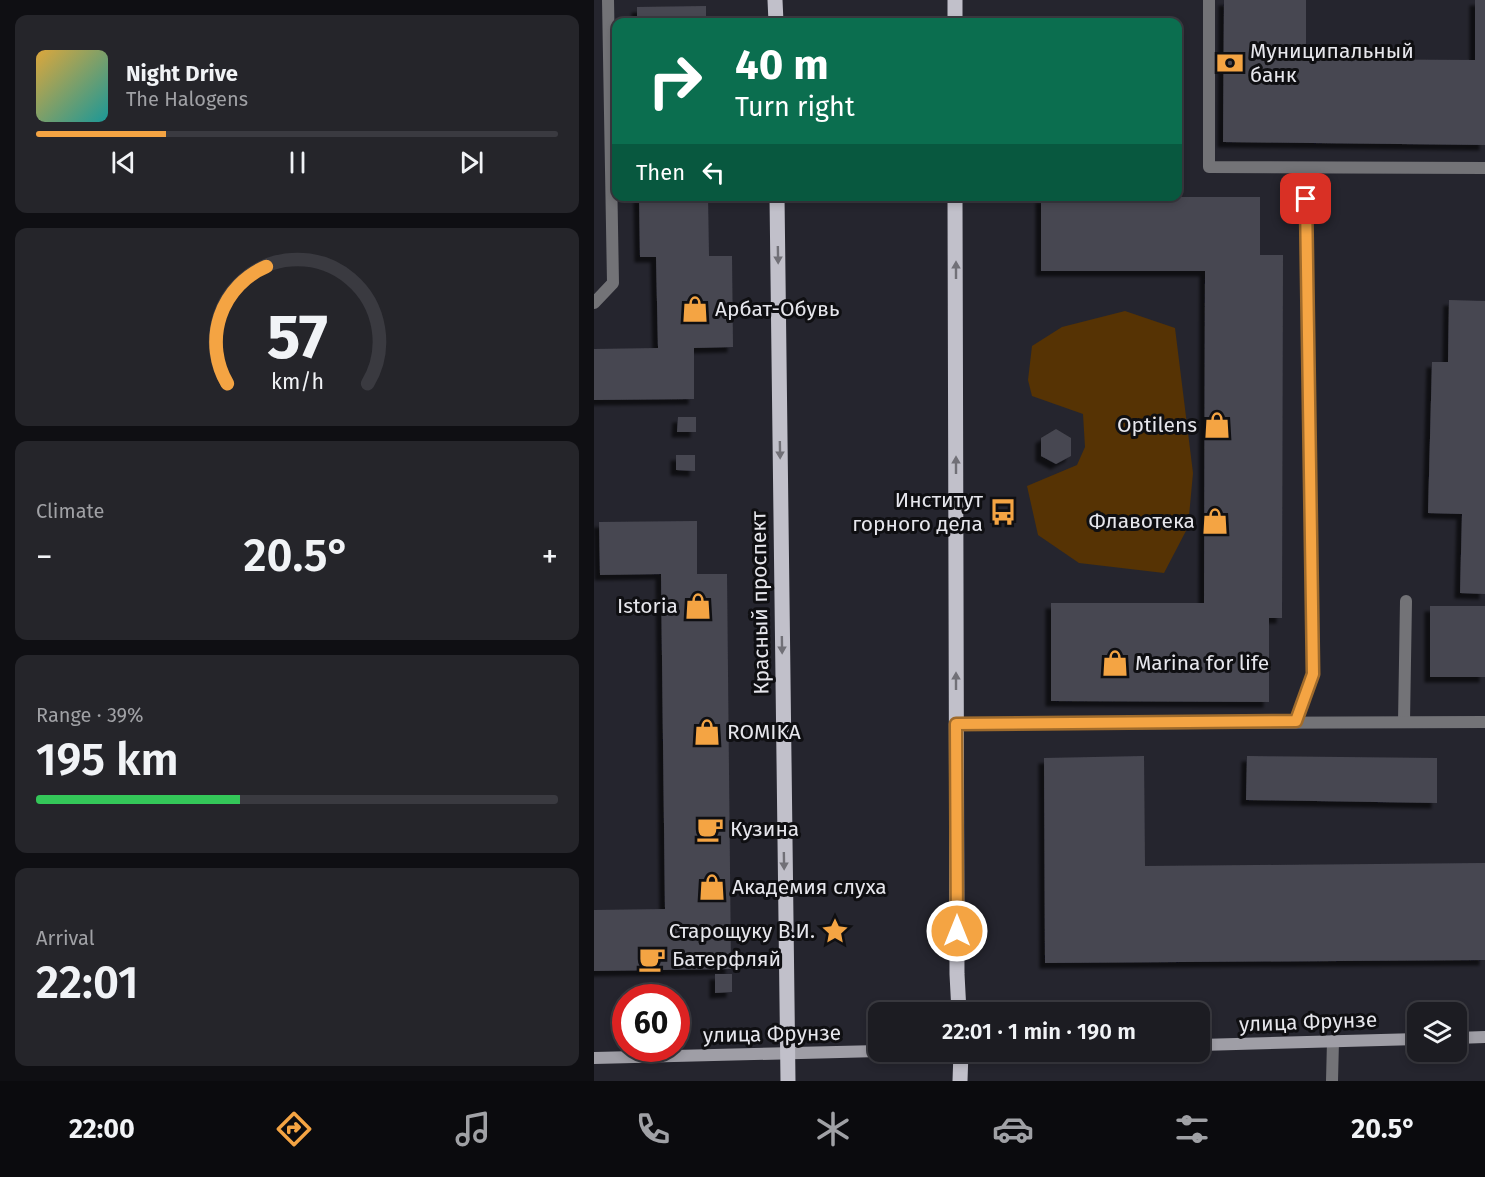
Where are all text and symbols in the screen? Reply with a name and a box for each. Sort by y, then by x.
place label: Муниципальный банк [1250,38,1414,88]
text: 40 m [735,40,829,90]
icon: right [636,42,714,120]
bank icon: Муниципальный банк [1215,48,1245,78]
text: Night Drive [126,60,238,87]
text: The Halogens [126,87,248,111]
text: Turn right [735,91,855,123]
icon: previous [107,146,140,179]
icon: pause [281,146,314,179]
icon: next [455,146,488,179]
icon: left [697,156,730,189]
text: Then [636,159,685,186]
pin [1280,173,1331,224]
icon: arrive [1289,182,1322,215]
one-way arrow [773,245,783,264]
one-way arrow [951,261,960,280]
shop icon: Арбат-Обувь [680,294,710,324]
place label: Арбат-Обувь [715,296,840,322]
text: 57 [267,300,327,375]
text: km/h [270,370,324,396]
shop icon: Optilens [1202,410,1232,440]
place label: Optilens [1117,412,1197,438]
one-way arrow [775,440,785,459]
one-way arrow [951,456,961,475]
place label: Институт горного дела [852,487,984,537]
bus stop icon: Институт горного дела [988,497,1018,527]
text: Climate [36,499,104,523]
shop icon: Флавотека [1200,506,1230,536]
place label: Флавотека [1089,508,1195,534]
street label: Красный проспект [745,511,775,695]
text: 20.5° [243,529,351,583]
text: − [36,537,53,577]
text: + [542,537,558,577]
shop icon: Istoria [683,591,713,621]
place label: Istoria [617,593,678,619]
one-way arrow [777,635,787,654]
shop icon: Marina for life [1100,648,1130,678]
place label: Marina for life [1135,650,1269,676]
one-way arrow [951,672,961,691]
text: Range · 39% [36,703,144,727]
shop icon: ROMIKA [692,717,722,747]
place label: ROMIKA [727,719,801,745]
text: 195 km [36,733,179,787]
cafe icon: Кузина [695,814,725,844]
place label: Кузина [730,816,799,842]
one-way arrow [779,851,789,870]
shop icon: Академия слуха [697,872,727,902]
place label: Академия слуха [732,874,887,900]
position arrow [925,899,989,963]
place icon: Старощуку В.И. [820,916,850,946]
place label: Старощуку В.И. [669,918,815,944]
text: Arrival [36,926,95,950]
cafe icon: Батерфляй [637,944,667,974]
place label: Батерфляй [672,946,781,972]
text: 22:01 [36,956,138,1010]
speed limit sign: 60 [612,984,690,1062]
map controls [1407,1002,1467,1062]
button: layers [1407,1002,1467,1062]
street label: улица Фрунзе [1238,1007,1378,1037]
text: 22:01 · 1 min · 190 m [942,1018,1136,1045]
street label: улица Фрунзе [703,1020,841,1048]
icon: directions [273,1108,315,1150]
icon: music [452,1108,494,1150]
icon: phone [632,1108,674,1150]
icon: climate [812,1108,854,1150]
icon: car [992,1108,1034,1150]
icon: filters [1171,1108,1213,1150]
text: 22:00 [69,1113,135,1145]
text: 20.5° [1351,1113,1416,1145]

